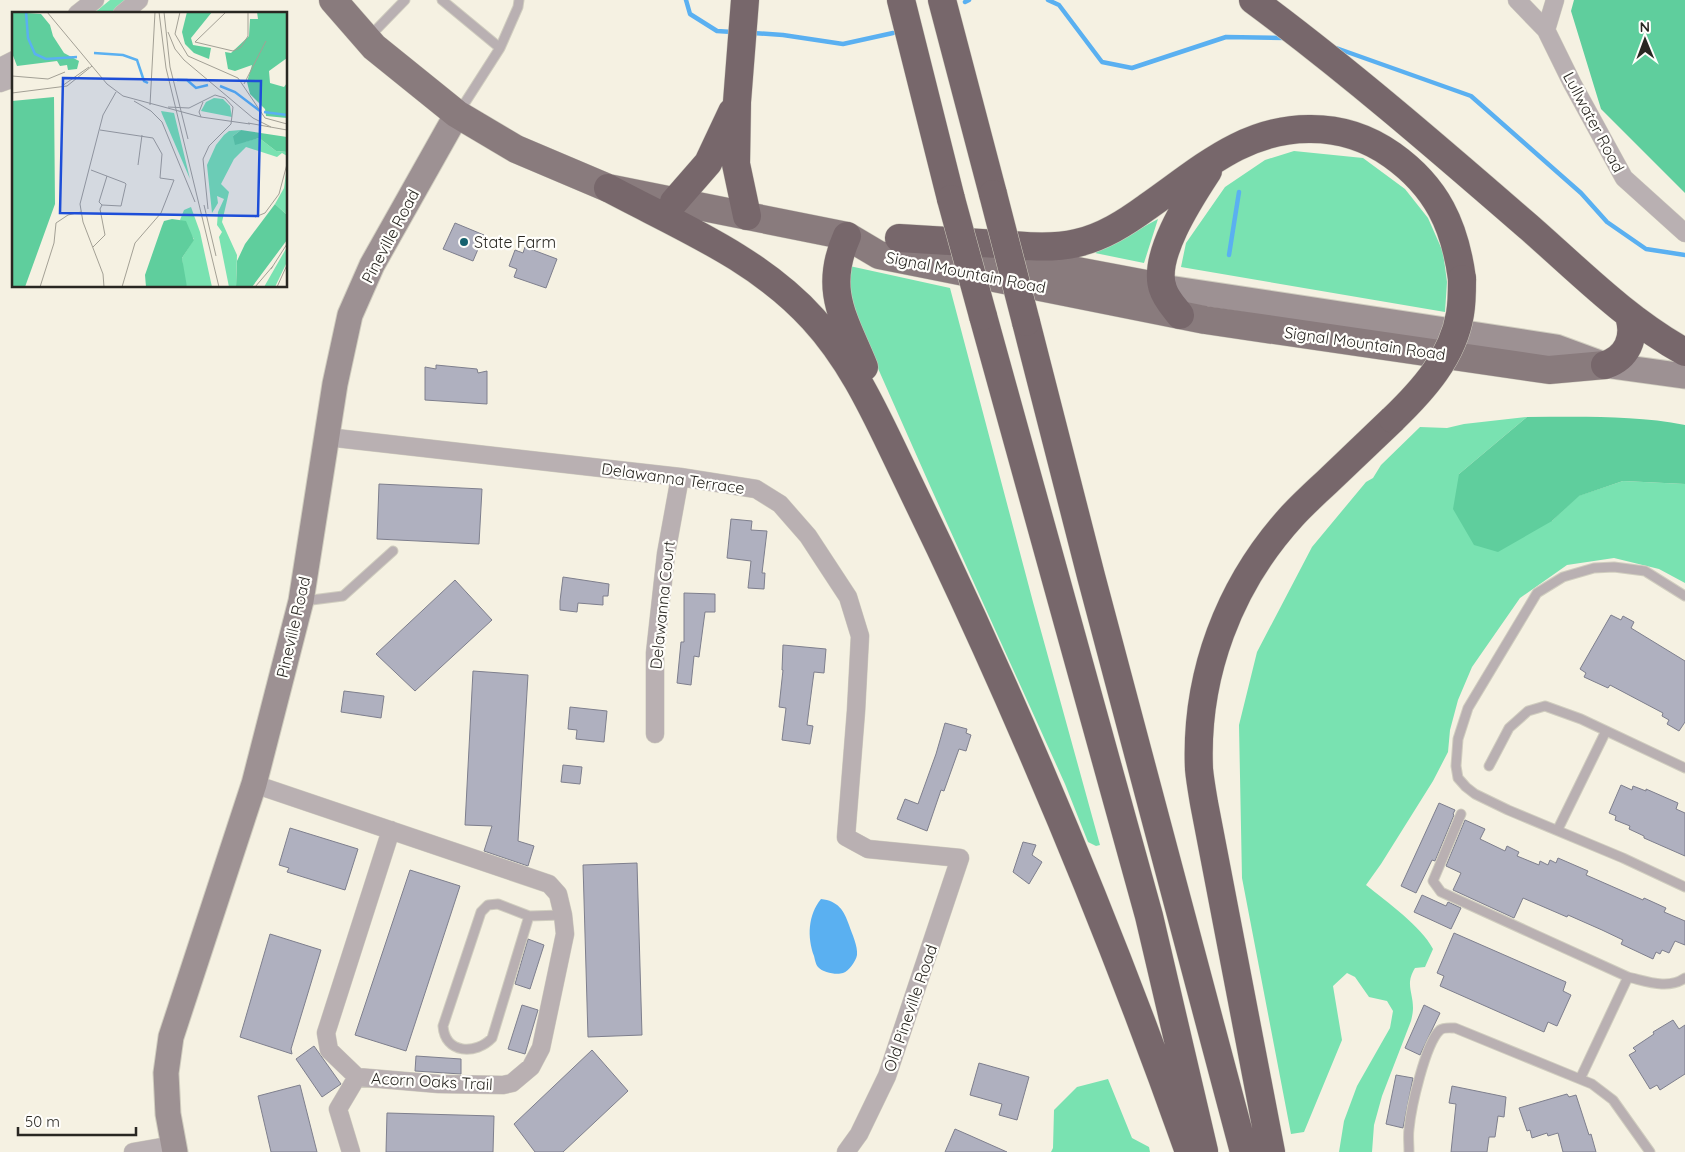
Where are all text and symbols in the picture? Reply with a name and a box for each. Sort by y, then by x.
inset map [12,12,288,288]
north arrow [1620,15,1670,65]
text: N [1639,18,1650,36]
street label: Lullwater Road [1559,68,1629,176]
street label: Pineville Road [357,186,423,286]
place label: State Farm [474,232,556,252]
marker: State Farm [458,236,470,248]
street label: Signal Mountain Road [884,247,1048,297]
street label: Signal Mountain Road [1283,322,1447,364]
street label: Delawanna Terrace [600,458,746,498]
street label: Delawanna Court [645,540,679,670]
street label: Pineville Road [272,574,314,680]
street label: Old Pineville Road [879,942,941,1074]
street label: Acorn Oaks Trail [371,1068,493,1094]
scale bar [18,1104,135,1136]
text: 50 m [25,1112,60,1131]

